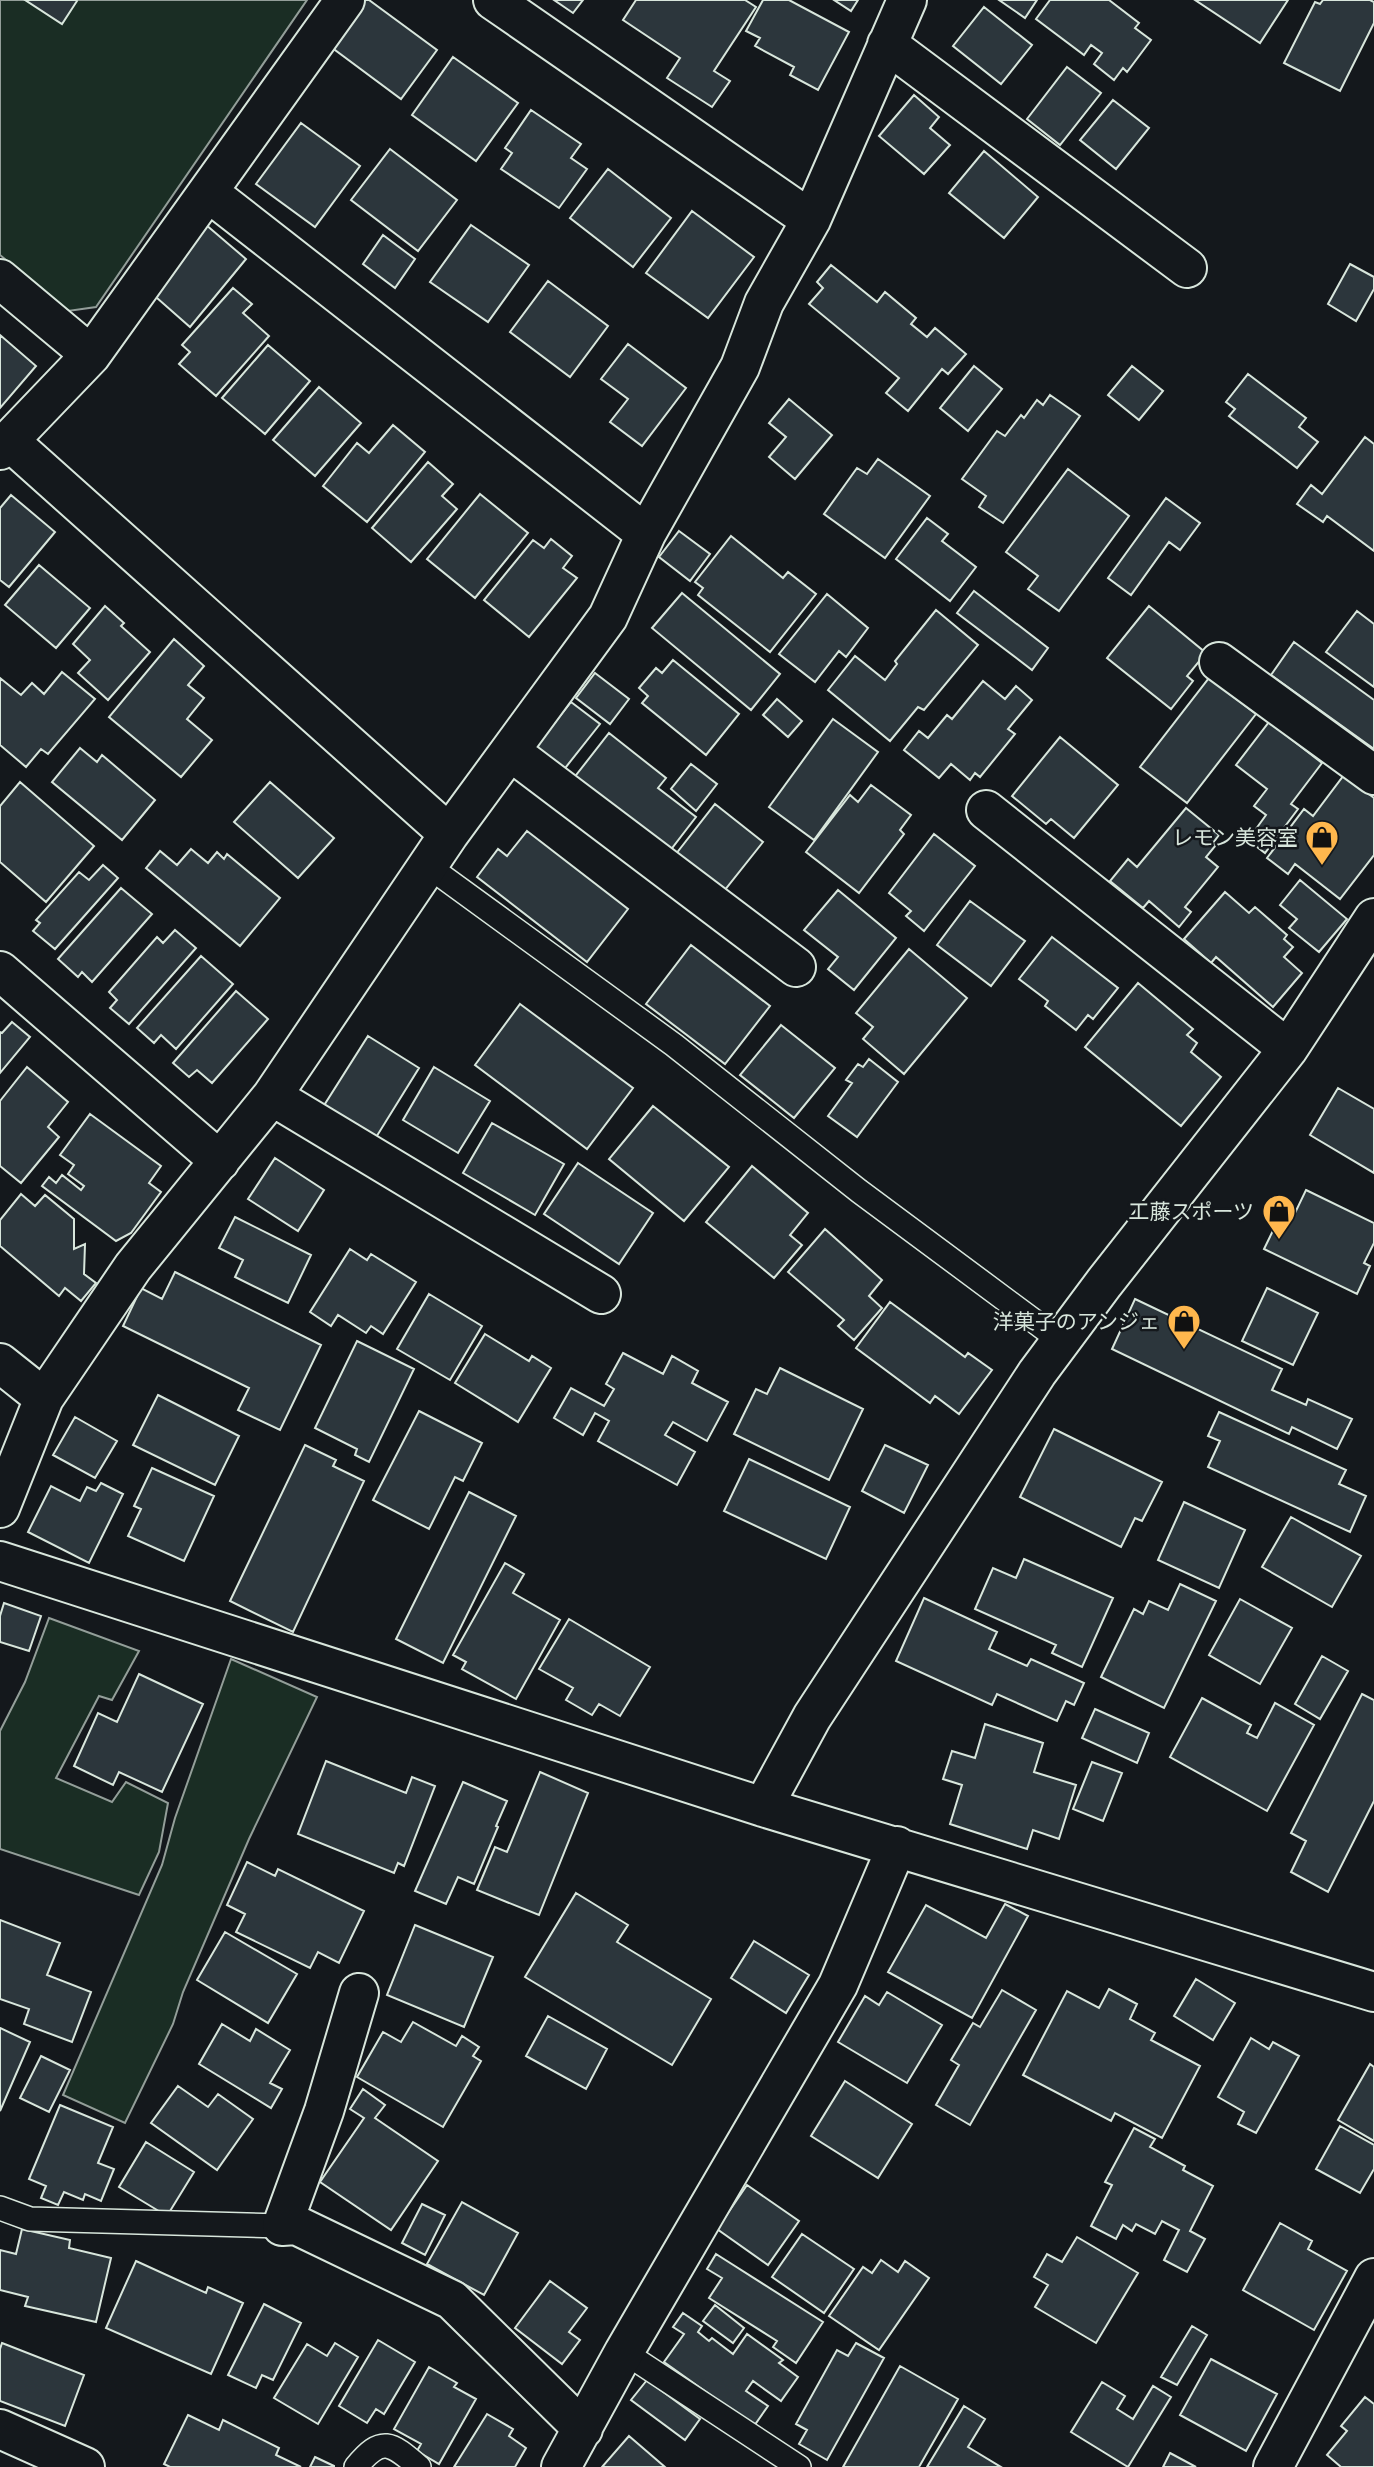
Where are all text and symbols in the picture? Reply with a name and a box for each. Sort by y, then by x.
shop icon: レモン美容室 [1303,818,1341,867]
place label: レモン美容室 [1172,824,1298,851]
shop icon: 工藤スポーツ [1260,1192,1298,1241]
place label: 工藤スポーツ [1128,1198,1254,1225]
shop icon: 洋菓子のアンジェ [1165,1302,1203,1351]
place label: 洋菓子のアンジェ [993,1308,1160,1335]

